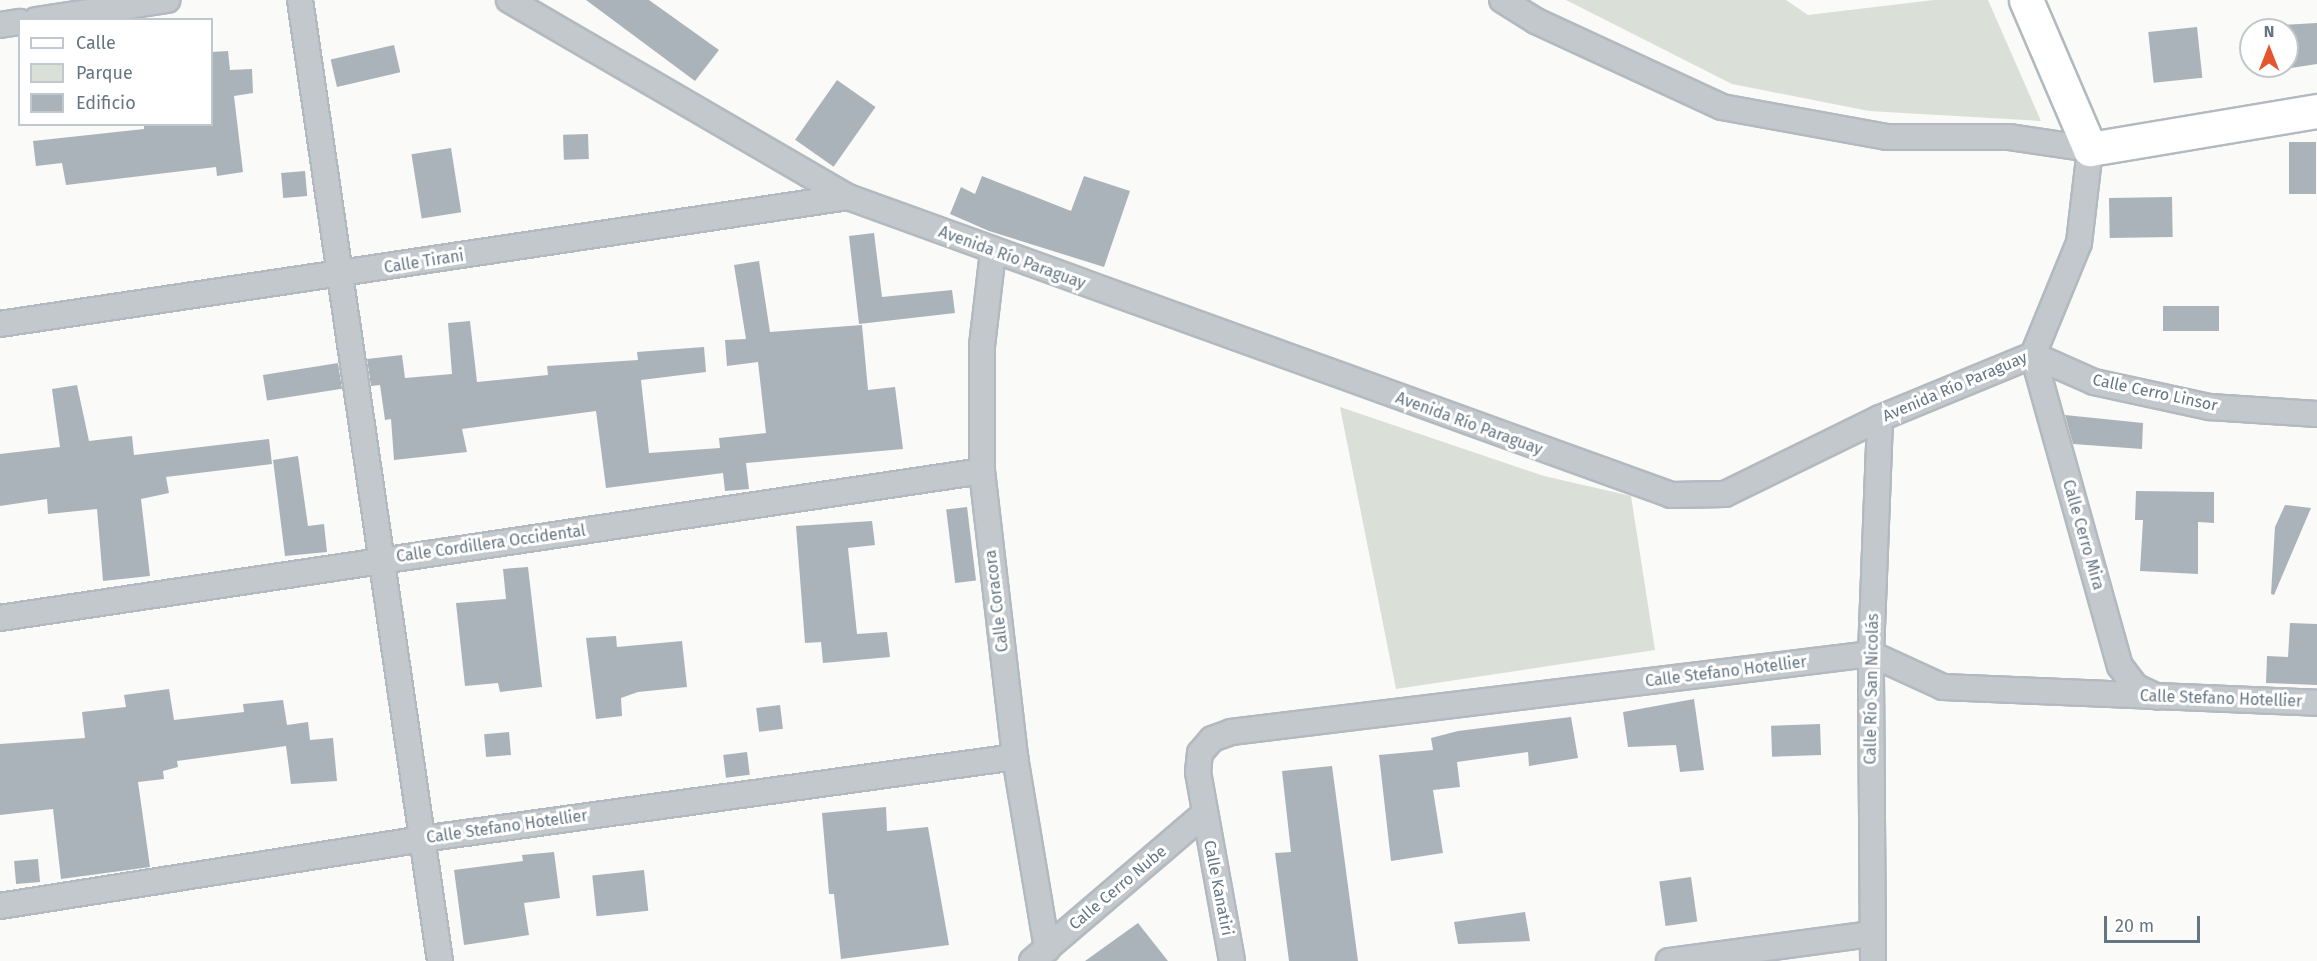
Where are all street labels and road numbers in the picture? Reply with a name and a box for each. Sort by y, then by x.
street label: Avenida Río Paraguay [936,222,1088,294]
street label: Calle Tirani [383,246,465,278]
street label: Avenida Río Paraguay [1880,348,2030,426]
street label: Calle Cerro Linsor [2091,370,2219,416]
street label: Avenida Río Paraguay [1393,388,1545,460]
street label: Calle Cerro Mira [2058,478,2108,592]
street label: Calle Cordillera Occidental [395,521,587,567]
street label: Calle Coracora [981,549,1013,653]
street label: Calle Río San Nicolás [1861,613,1883,765]
street label: Calle Stefano Hotellier [1644,653,1808,691]
street label: Calle Stefano Hotellier [2139,687,2303,711]
street label: Calle Stefano Hotellier [425,806,589,848]
street label: Calle Kanatiri [1199,839,1237,937]
street label: Calle Cerro Nube [1066,842,1170,934]

